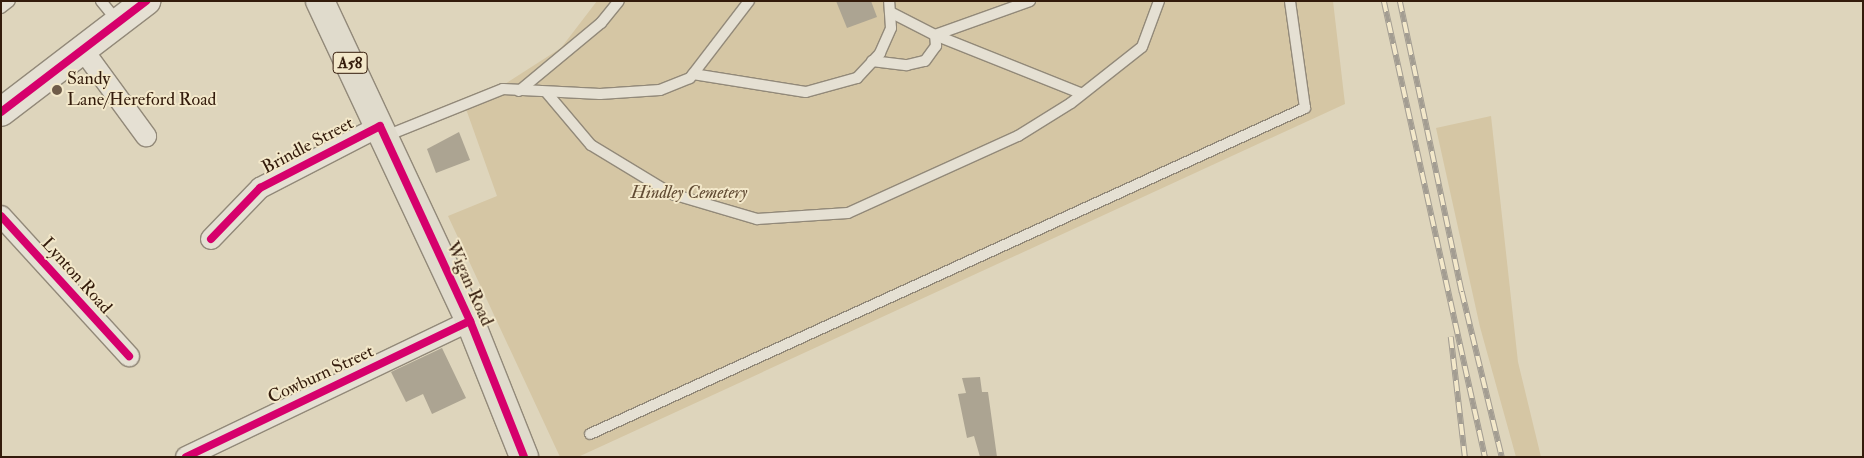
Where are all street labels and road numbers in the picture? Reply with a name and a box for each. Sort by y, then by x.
road number: A58 [332,49,368,76]
street label: Brindle Street [259,113,357,179]
street label: Lynton Road [36,233,116,319]
street label: Wigan Road [441,238,497,330]
street label: Cowburn Street [265,341,377,409]

